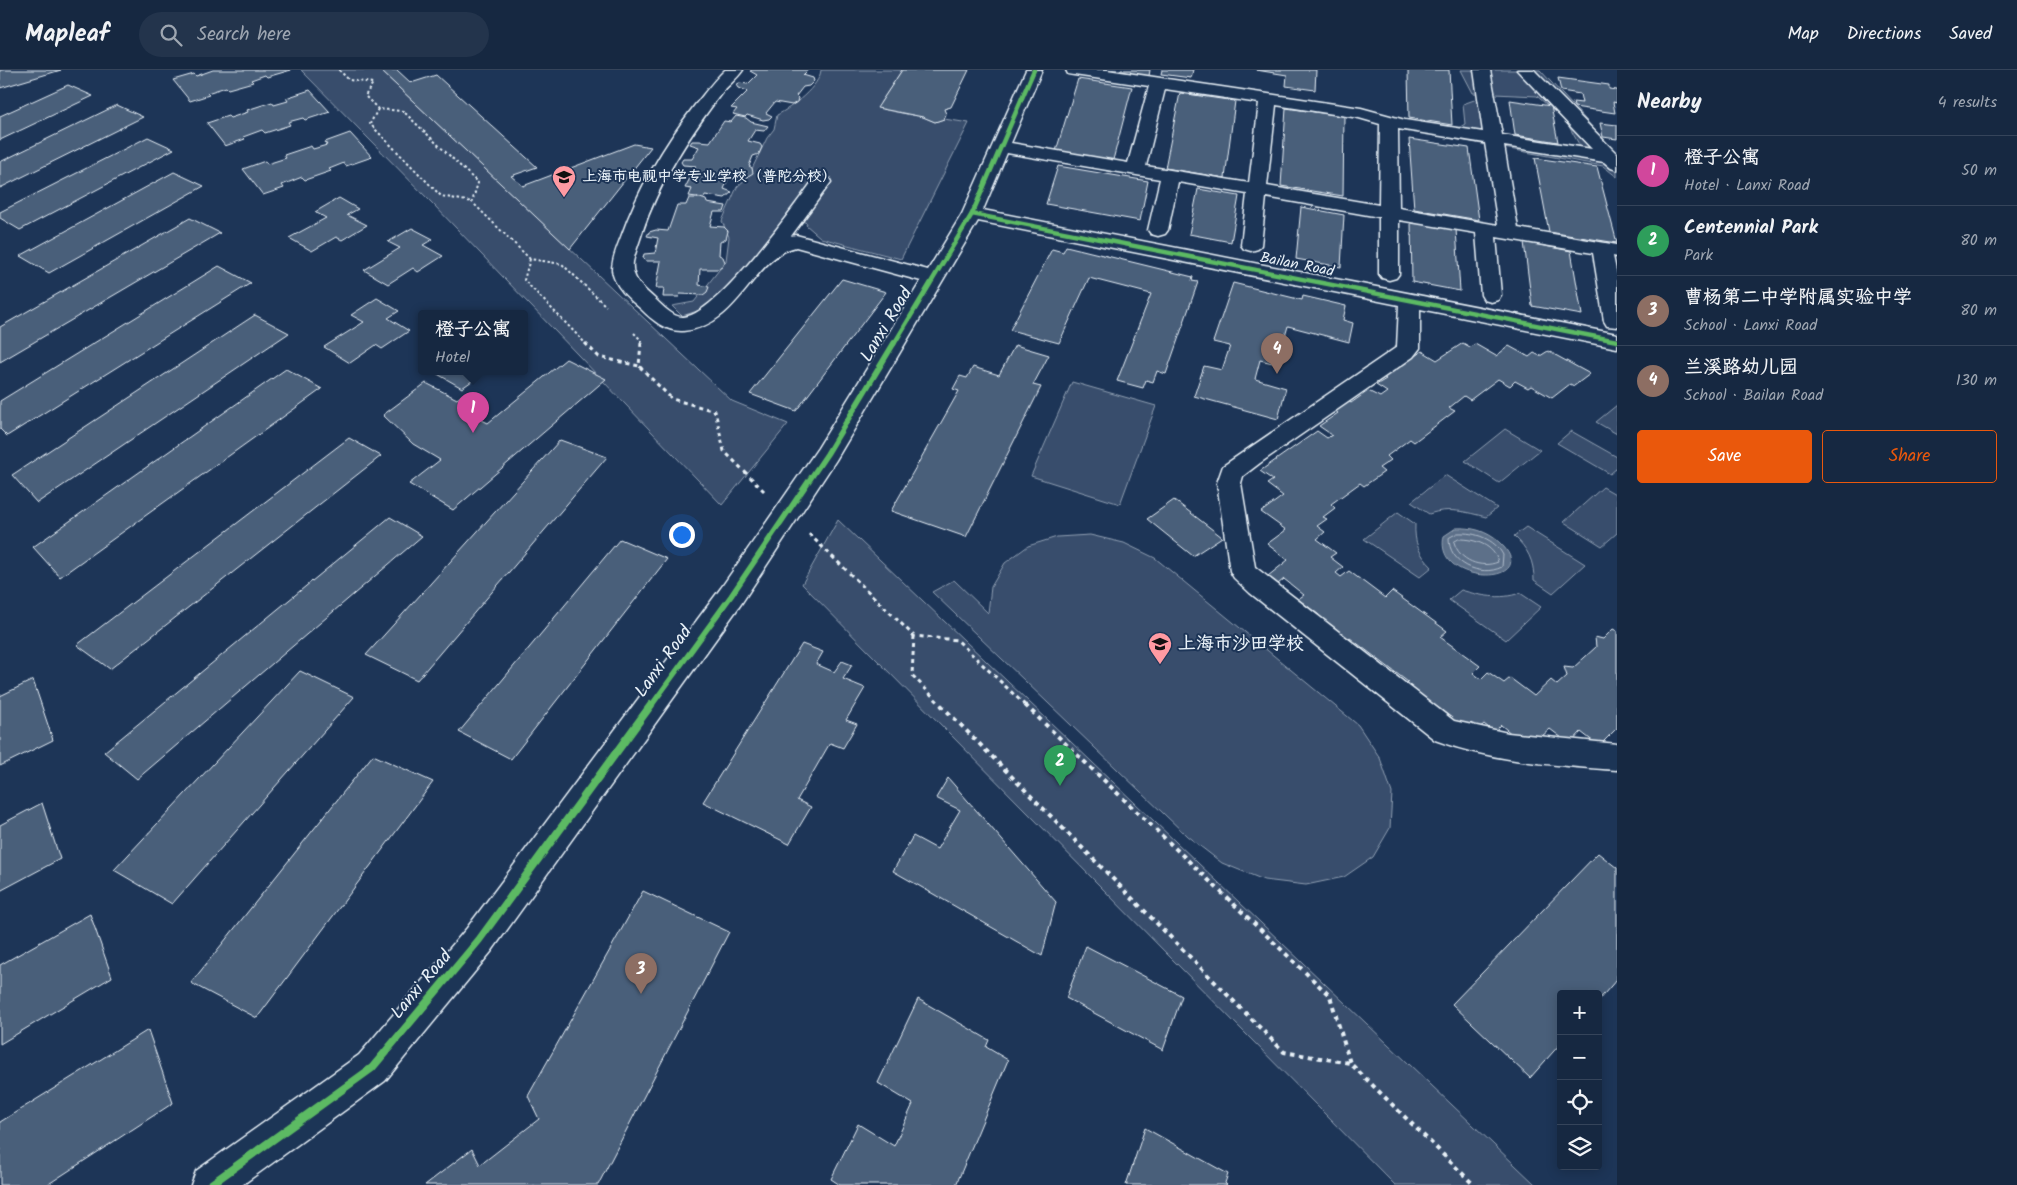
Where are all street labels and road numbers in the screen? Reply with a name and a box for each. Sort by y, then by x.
street label: Bailan Road [1258,246,1337,284]
street label: Lanxi Road [853,281,921,368]
street label: Lanxi Road [628,619,701,704]
street label: Lanxi Road [384,943,460,1026]

